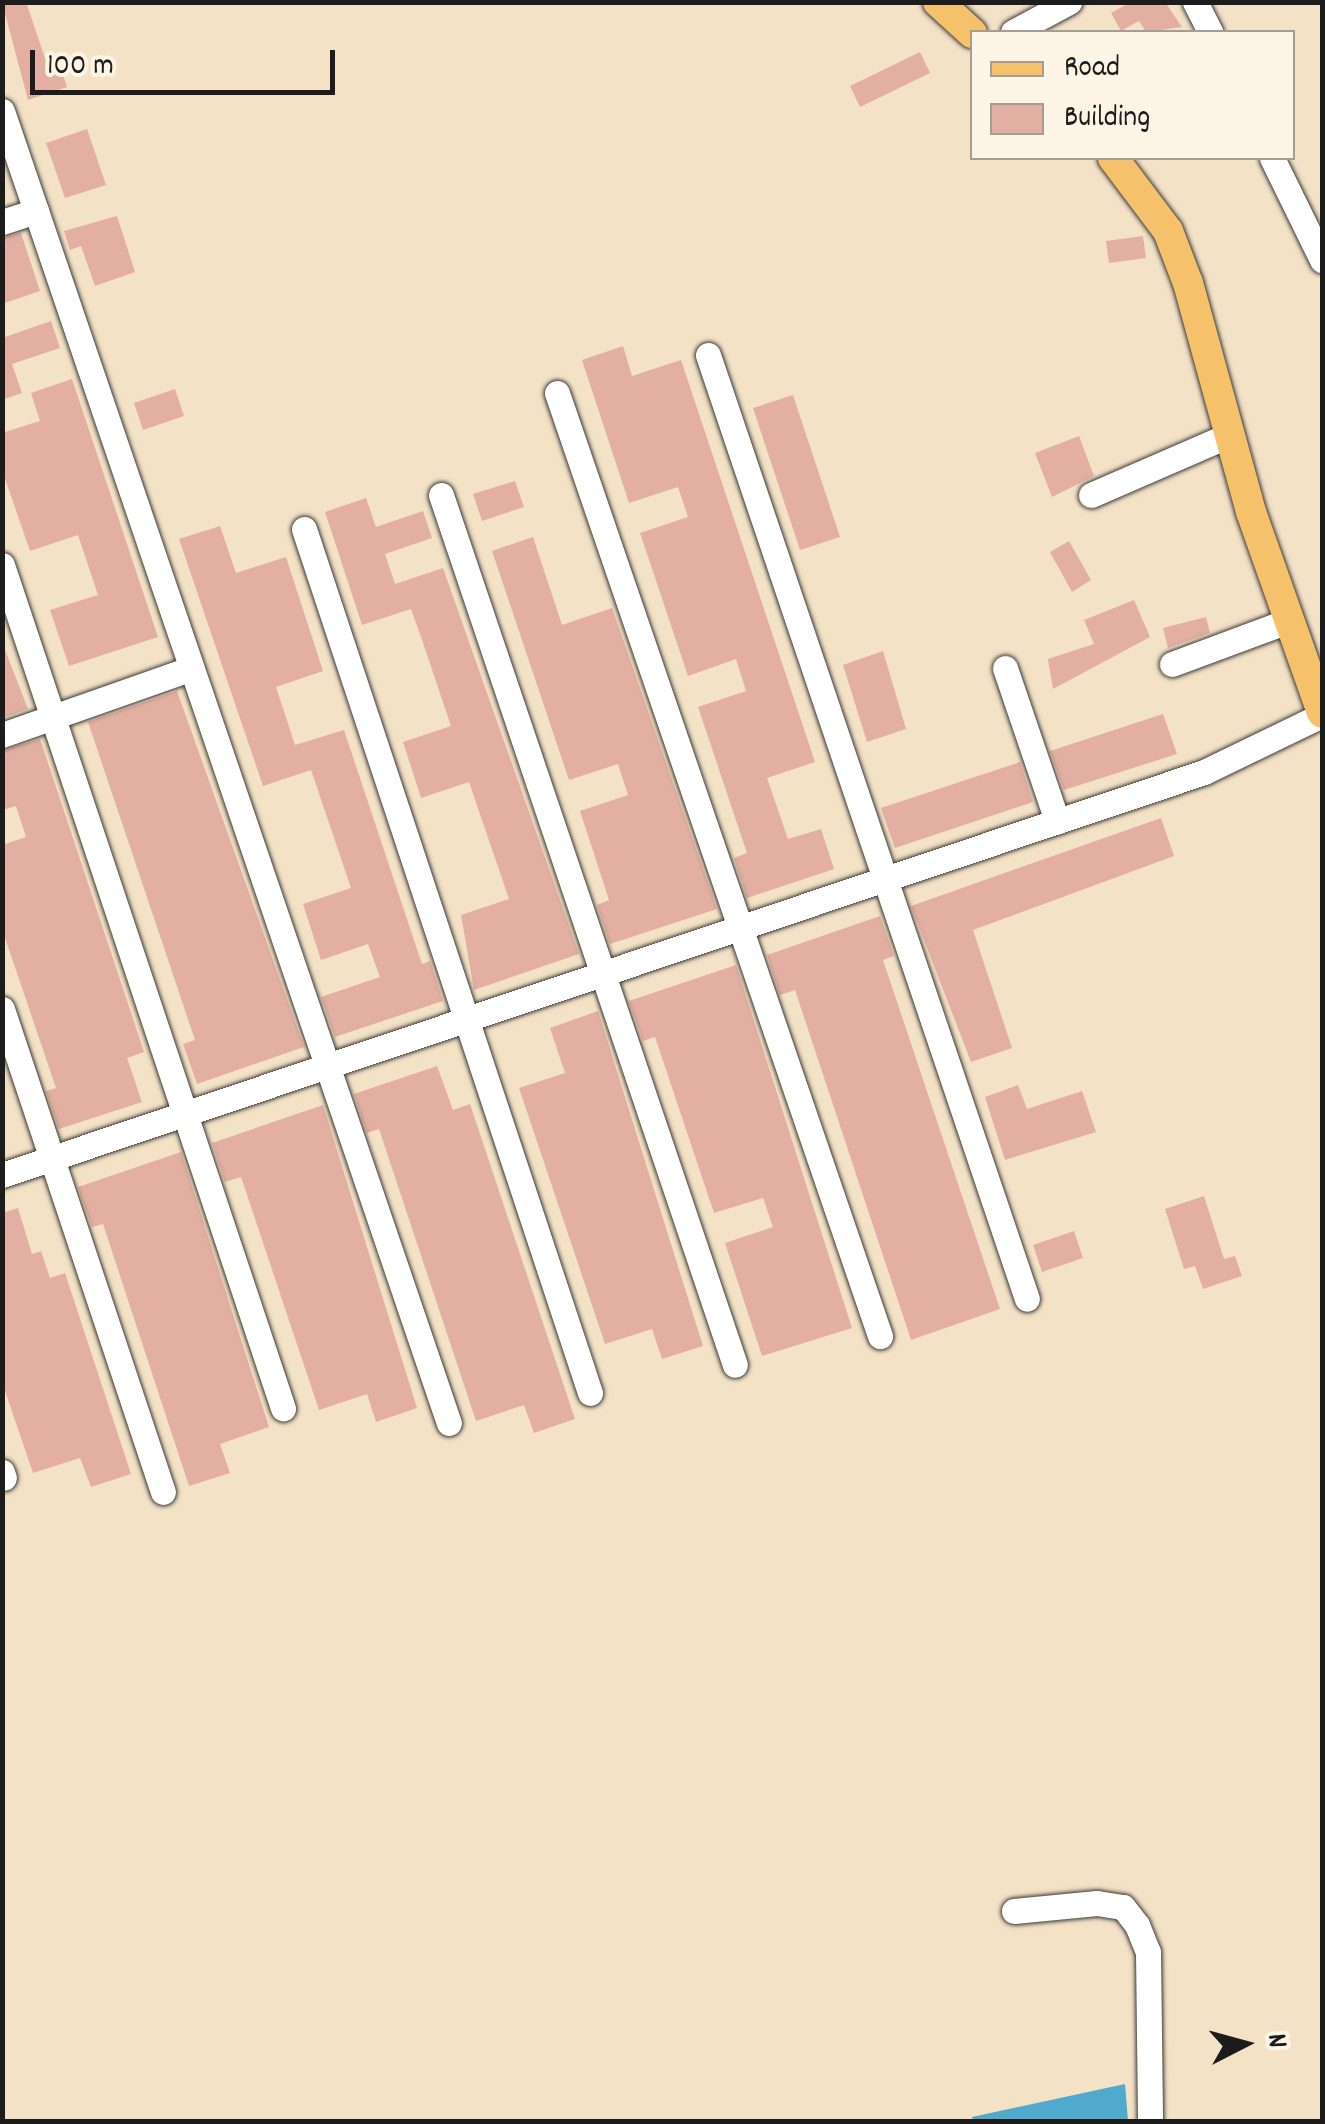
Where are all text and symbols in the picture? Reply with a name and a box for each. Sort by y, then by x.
scale bar [35,30,340,92]
legend [970,30,1295,160]
text: 100 m [47,46,114,89]
text: Road [1064,48,1120,91]
text: Building [1064,98,1150,141]
north arrow [1195,1994,1295,2094]
text: N [1254,2032,1295,2050]

